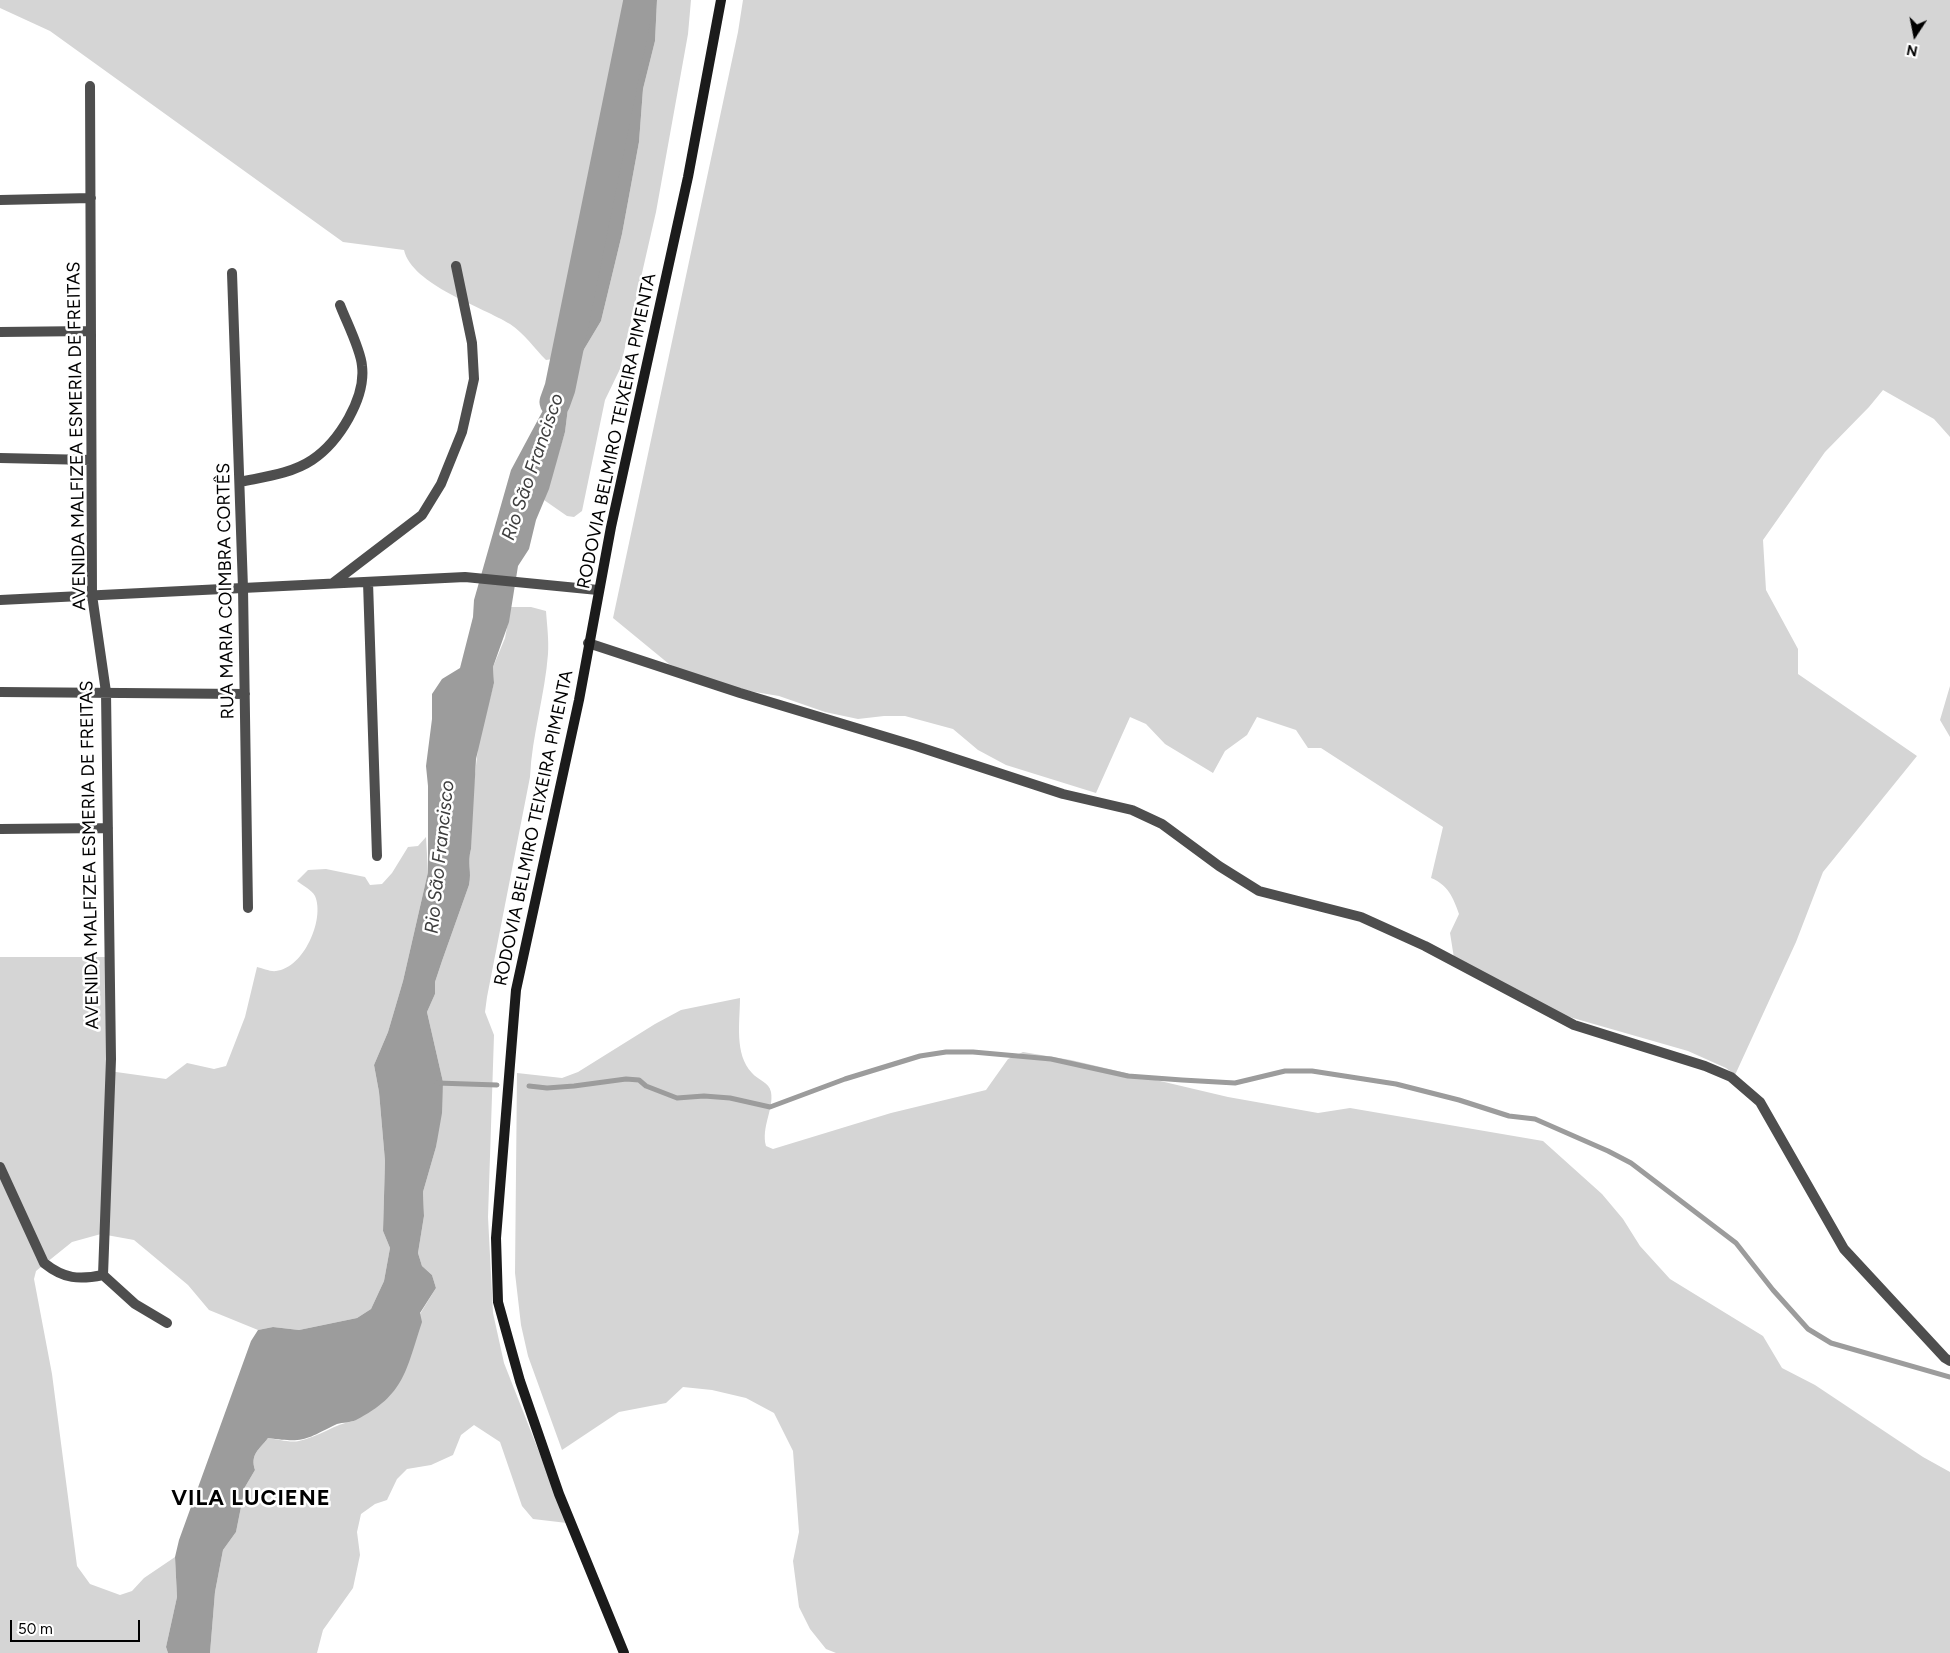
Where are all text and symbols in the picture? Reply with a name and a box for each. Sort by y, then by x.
north arrow [1890,10,1940,60]
text: N [1905,41,1919,60]
street label: AVENIDA MALFIZEA ESMERIA DE FREITAS [63,261,91,611]
street label: RODOVIA BELMIRO TEIXEIRA PIMENTA [573,271,661,591]
water label: Rio São Francisco [497,391,569,543]
street label: RUA MARIA COIMBRA CORTÊS [213,463,239,719]
street label: RODOVIA BELMIRO TEIXEIRA PIMENTA [490,668,578,988]
street label: AVENIDA MALFIZEA ESMERIA DE FREITAS [76,680,104,1030]
water label: Rio São Francisco [421,779,459,935]
district label: VILA LUCIENE [170,1486,332,1512]
scale bar [12,1610,142,1642]
text: 50 m [18,1620,53,1638]

